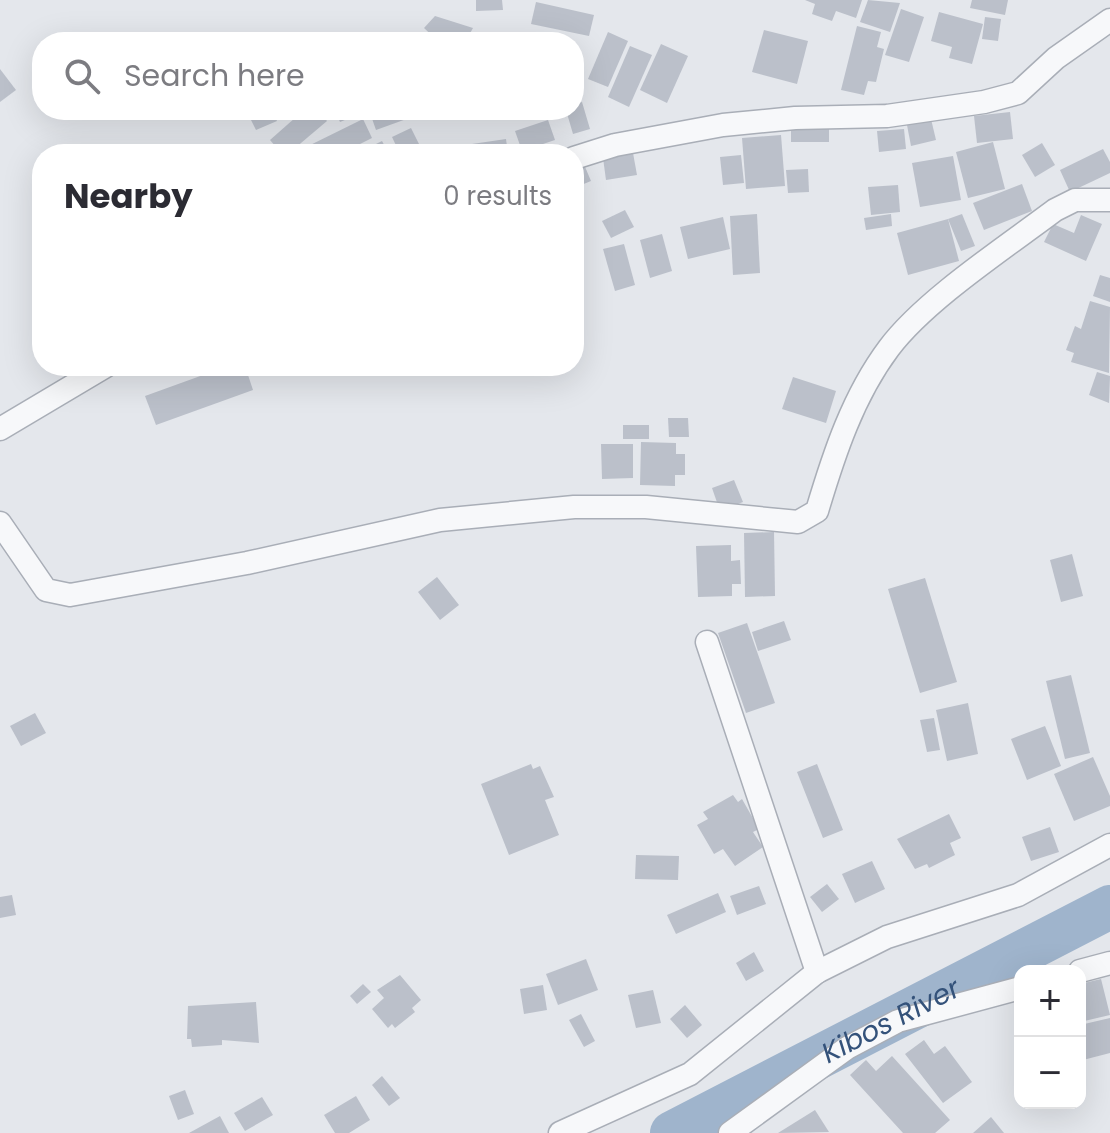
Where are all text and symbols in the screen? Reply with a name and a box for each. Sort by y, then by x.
search box [32,32,584,120]
icon: search [60,54,104,98]
text: Search here [124,54,305,97]
text: Nearby [64,172,193,220]
text: 0 results [443,178,552,214]
map controls [1014,965,1086,1109]
button: + [1014,965,1086,1037]
water label: Kibos River [815,968,967,1072]
button: − [1014,1037,1086,1109]

